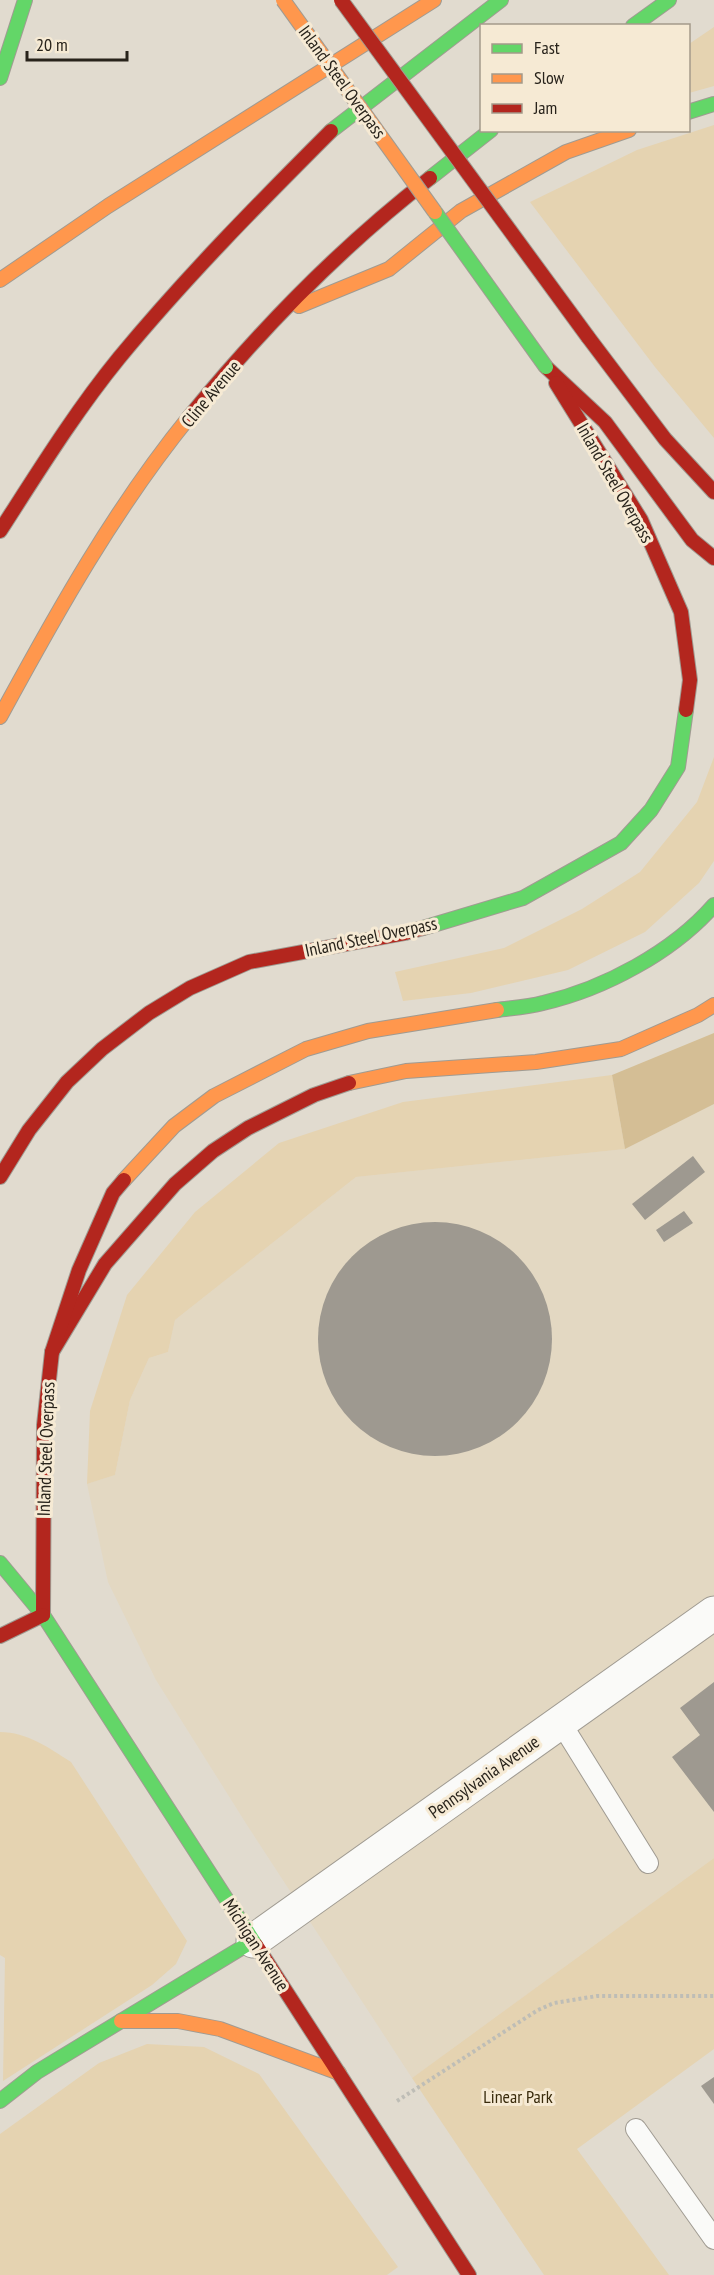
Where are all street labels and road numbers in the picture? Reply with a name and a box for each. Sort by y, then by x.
street label: Inland Steel Overpass [294,21,391,143]
street label: Cline Avenue [176,355,245,432]
street label: Inland Steel Overpass [572,419,659,547]
street label: Inland Steel Overpass [303,911,439,962]
street label: Inland Steel Overpass [32,1381,59,1517]
street label: Pennsylvania Avenue [424,1730,544,1823]
street label: Michigan Avenue [218,1894,295,1995]

